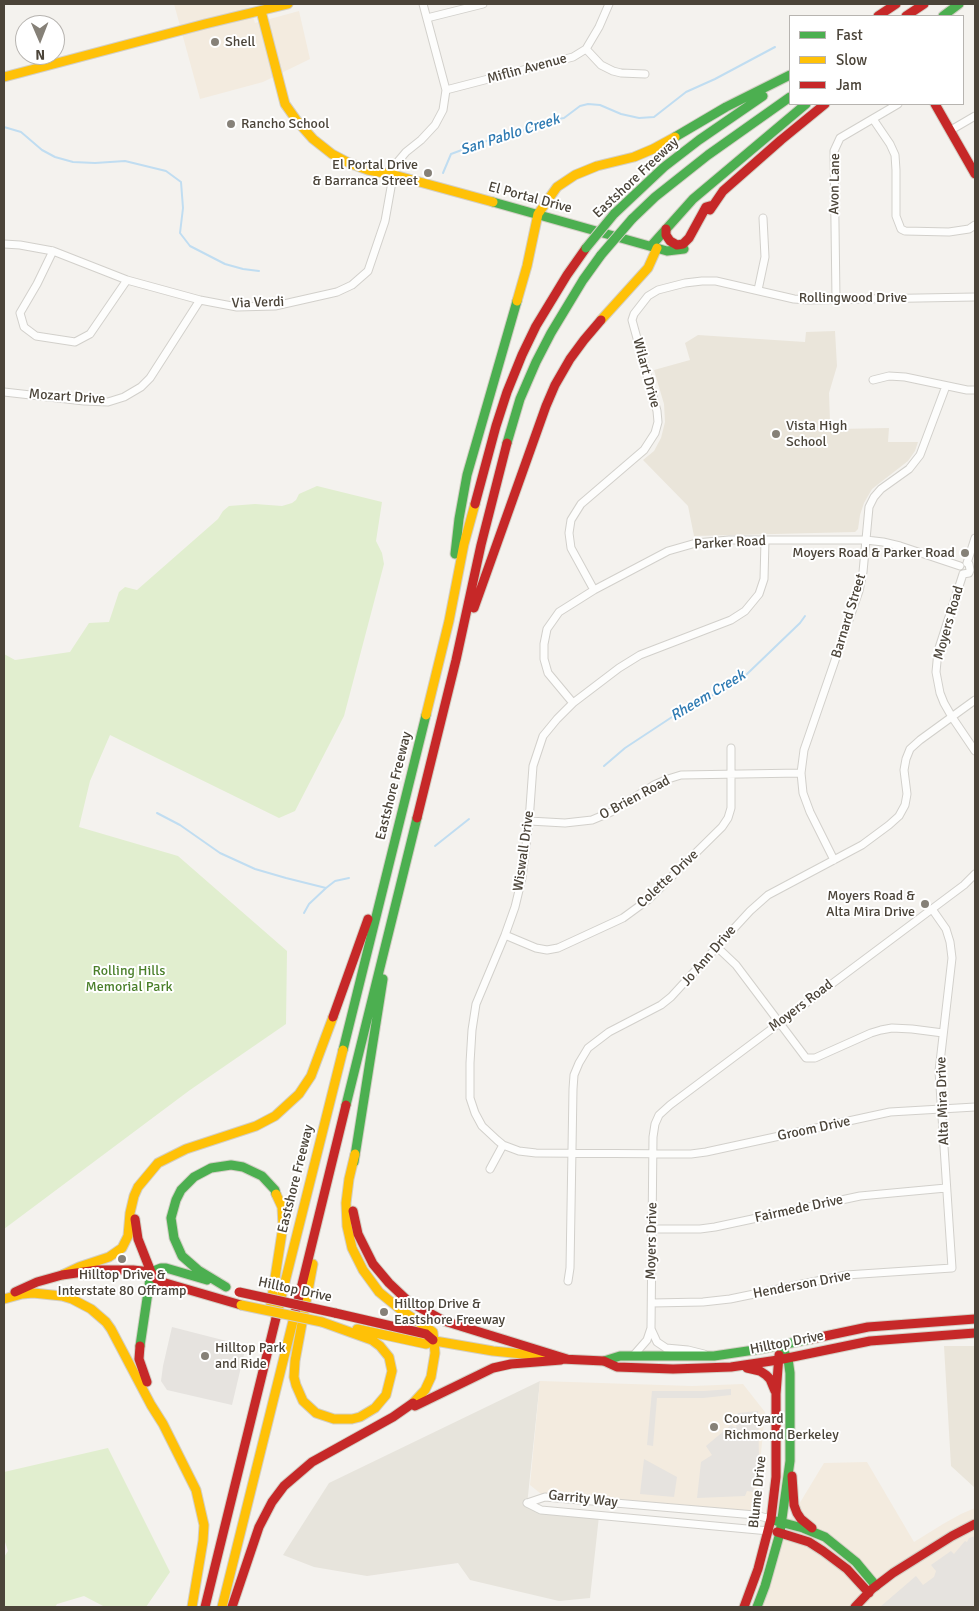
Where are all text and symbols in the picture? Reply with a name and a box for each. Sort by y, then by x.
north arrow [15,15,65,65]
legend [789,15,964,105]
text: Fast [836,26,863,44]
place label: Shell [225,34,255,50]
marker: Shell [209,36,221,48]
text: N [35,46,45,63]
street label: Miflin Avenue [485,50,569,88]
text: Slow [836,51,867,69]
text: Jam [836,76,862,94]
water label: San Pablo Creek [458,110,562,160]
place label: Rancho School [241,116,329,132]
marker: Rancho School [225,118,237,130]
street label: Eastshore Freeway [590,134,682,222]
street label: Avon Lane [826,153,844,215]
place label: El Portal Drive & Barranca Street [312,157,418,190]
marker: El Portal Drive & Barranca Street [422,167,434,179]
street label: El Portal Drive [486,179,574,217]
street label: Rollingwood Drive [799,290,907,306]
street label: Via Verdi [231,294,285,312]
street label: Wilart Drive [629,336,663,410]
street label: Mozart Drive [28,386,106,408]
place label: Vista High School [786,418,847,451]
marker: Vista High School [770,428,782,440]
street label: Parker Road [694,533,766,553]
place label: Moyers Road & Parker Road [792,545,955,561]
marker: Moyers Road & Parker Road [959,547,971,559]
street label: Barnard Street [828,572,870,660]
street label: Moyers Road [930,584,968,662]
water label: Rheem Creek [667,667,749,725]
street label: Eastshore Freeway [372,730,416,842]
street label: O Brien Road [597,772,673,824]
street label: Wiswall Drive [510,810,538,892]
street label: Colette Drive [634,846,702,912]
place label: Moyers Road & Alta Mira Drive [826,888,915,920]
marker: Moyers Road & Alta Mira Drive [919,898,931,910]
street label: Jo Ann Drive [678,922,740,990]
park label: Rolling Hills Memorial Park [85,963,173,996]
street label: Moyers Road [766,976,836,1036]
street label: Alta Mira Drive [933,1056,953,1146]
street label: Groom Drive [776,1113,852,1145]
street label: Eastshore Freeway [274,1123,318,1235]
street label: Fairmede Drive [753,1191,845,1227]
street label: Moyers Drive [643,1202,661,1280]
marker: Hilltop Drive & Interstate 80 Offramp [116,1253,128,1265]
place label: Hilltop Drive & Interstate 80 Offramp [58,1267,186,1300]
street label: Henderson Drive [752,1267,852,1303]
street label: Hilltop Drive [257,1274,333,1306]
place label: Hilltop Drive & Eastshore Freeway [394,1296,505,1328]
marker: Hilltop Drive & Eastshore Freeway [378,1306,390,1318]
street label: Hilltop Drive [749,1328,825,1358]
place label: Hilltop Park and Ride [215,1340,286,1372]
marker: Hilltop Park and Ride [199,1350,211,1362]
place label: Courtyard Richmond Berkeley [724,1411,839,1444]
marker: Courtyard Richmond Berkeley [708,1421,720,1433]
street label: Blume Drive [746,1455,770,1529]
street label: Garrity Way [547,1487,619,1511]

